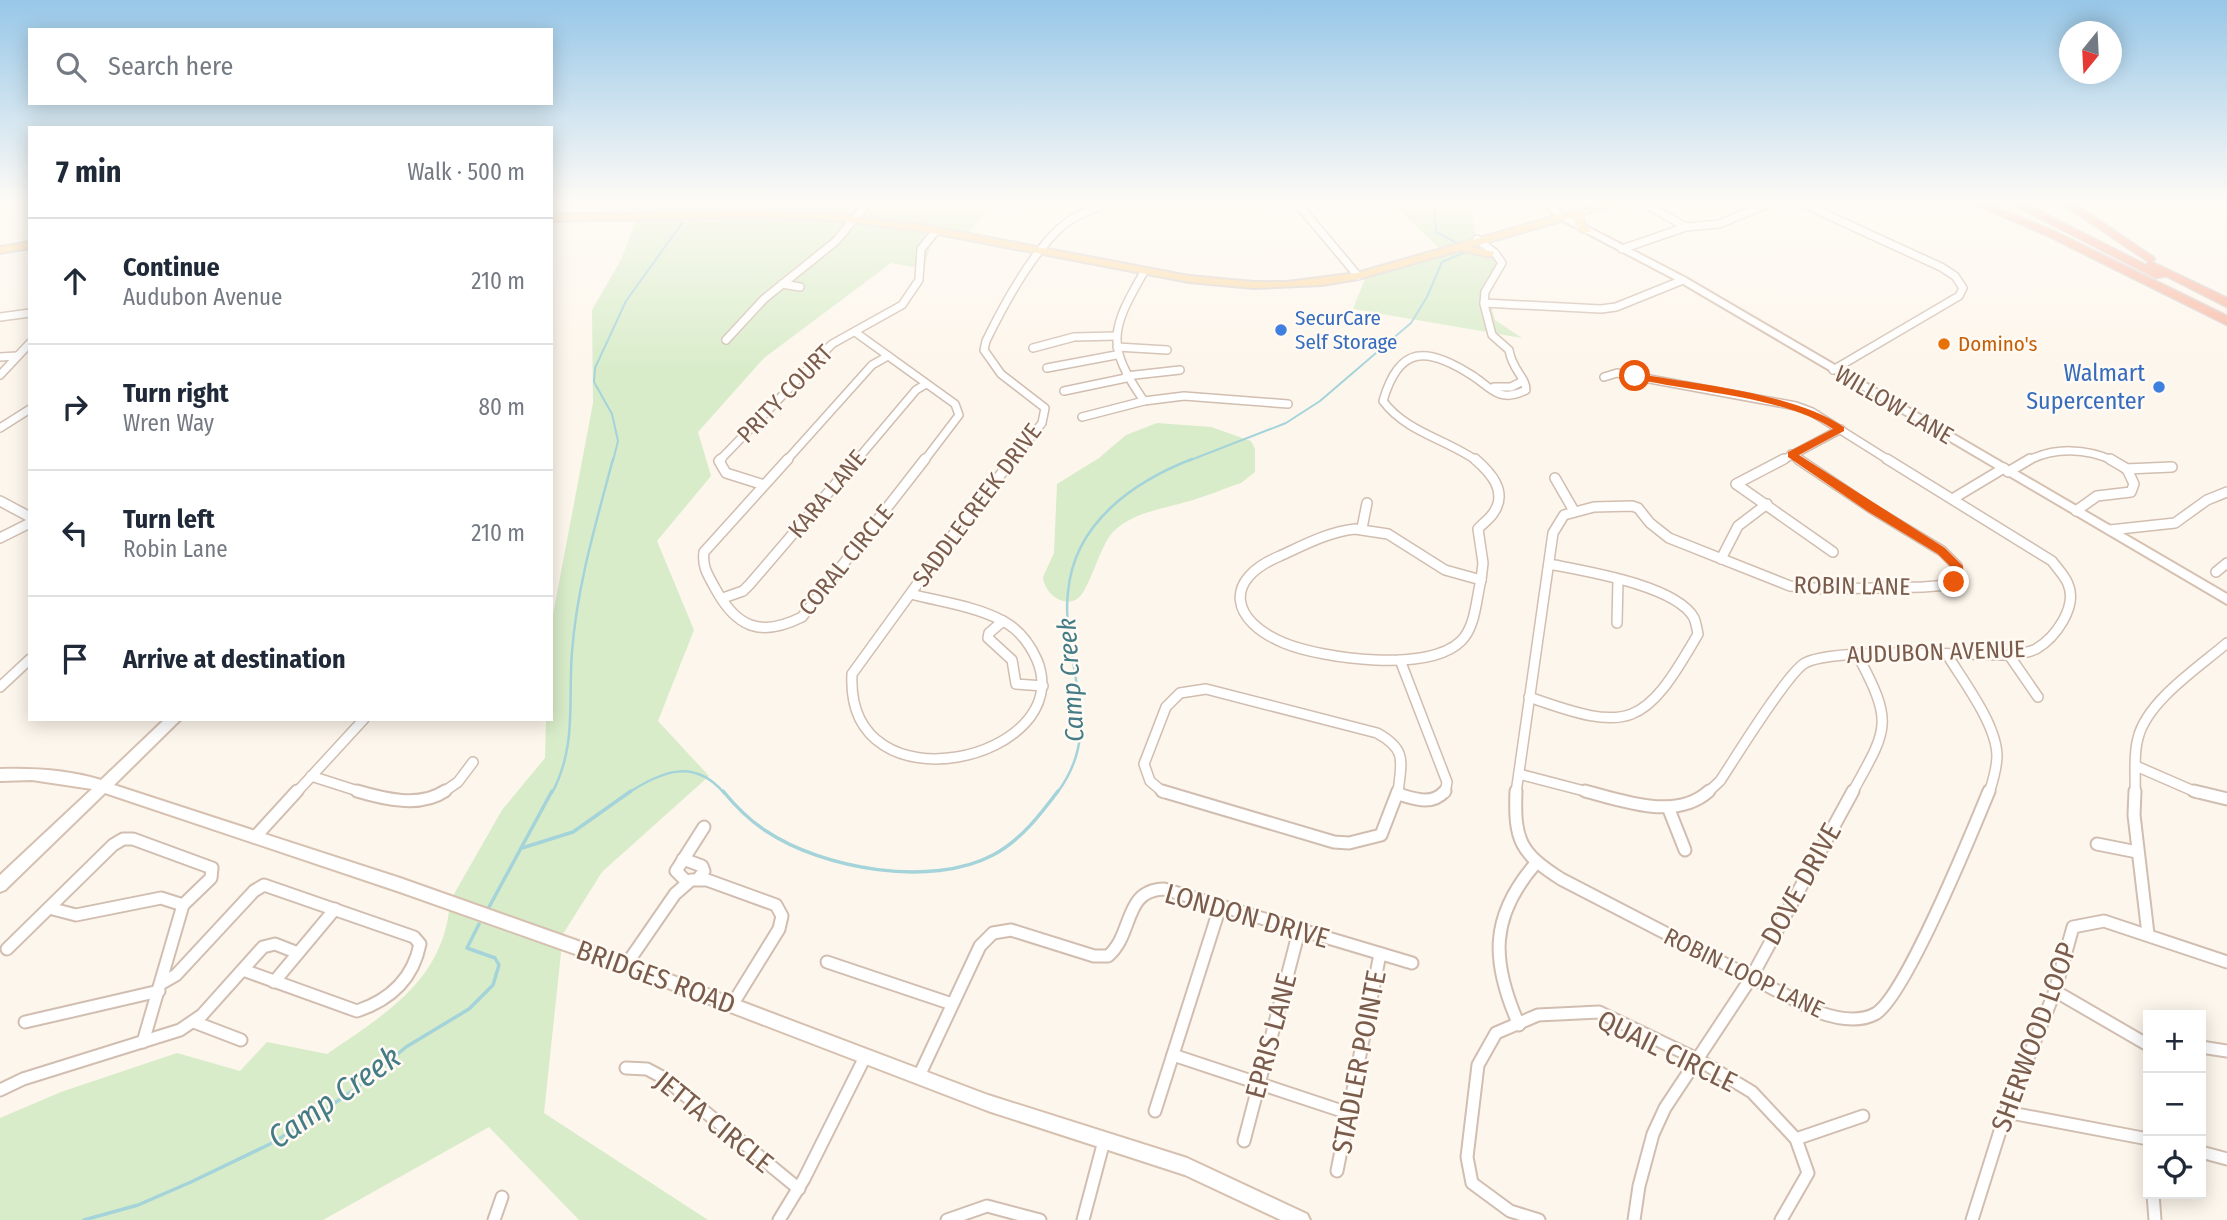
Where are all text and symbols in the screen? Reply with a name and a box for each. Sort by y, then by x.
north arrow [2059,21,2122,84]
search box [28,28,553,105]
icon: search [52,48,90,86]
text: Search here [108,51,233,82]
text: 7 min [56,154,121,190]
text: Walk · 500 m [407,158,525,186]
text: Continue [123,252,220,283]
icon: ahead [56,262,94,300]
text: 210 m [471,267,525,295]
text: Audubon Avenue [123,283,282,311]
place label: SecurCare Self Storage [1295,305,1397,355]
marker: SecurCare Self Storage [1273,322,1289,338]
place label: Domino's [1958,331,2038,357]
marker: Domino's [1936,336,1952,352]
street label: PRITY COURT [731,339,839,449]
place label: Walmart Supercenter [2026,359,2146,415]
route start [1619,360,1650,391]
street label: WILLOW LANE [1830,360,1958,450]
text: Turn right [123,378,229,409]
marker: Walmart Supercenter [2151,379,2167,395]
icon: right [56,388,94,426]
text: 80 m [478,393,525,421]
text: Wren Way [123,409,214,437]
street label: SADDLECREEK DRIVE [907,418,1047,592]
street label: KARA LANE [782,444,872,544]
street label: CORAL CIRCLE [793,499,899,621]
text: Turn left [123,504,215,535]
icon: left [56,514,94,552]
text: 210 m [471,519,525,547]
text: Robin Lane [123,535,228,563]
route end [1938,566,1969,597]
street label: ROBIN LANE [1793,571,1911,601]
water label: Camp Creek [1051,617,1091,743]
street label: AUDUBON AVENUE [1846,635,2026,669]
icon: arrive [56,640,94,678]
text: Arrive at destination [123,644,346,675]
street label: DOVE DRIVE [1754,817,1848,951]
street label: LONDON DRIVE [1161,877,1333,955]
street label: ROBIN LOOP LANE [1659,922,1829,1024]
street label: BRIDGES ROAD [572,933,740,1021]
street label: SHERWOOD LOOP [1984,938,2084,1136]
street label: STADLER POINTE [1325,968,1393,1156]
street label: EPRIS LANE [1238,970,1304,1102]
street label: QUAIL CIRCLE [1592,1003,1742,1099]
map controls [2143,1010,2206,1199]
button: + [2143,1010,2206,1073]
water label: Camp Creek [261,1038,408,1156]
street label: JETTA CIRCLE [648,1064,780,1180]
button: − [2143,1073,2206,1136]
button: locate [2143,1136,2206,1199]

